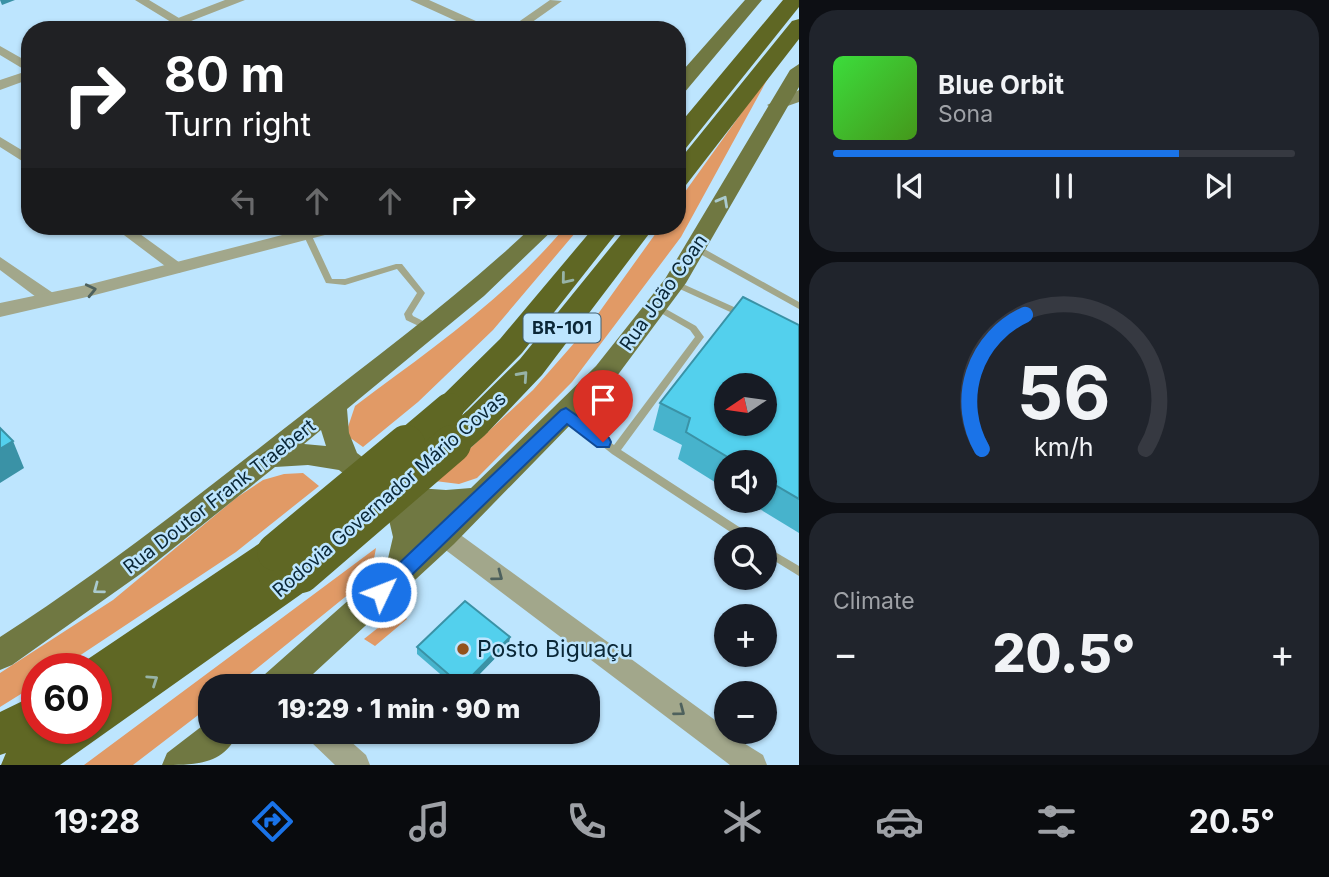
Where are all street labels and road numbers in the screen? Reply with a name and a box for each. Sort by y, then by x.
street label: Rua João Coan [615,230,712,355]
road number: BR-101 [524,314,600,342]
street label: Rodovia Governador Mário Covas [268,387,511,602]
street label: Rua Doutor Frank Traebert [119,414,320,579]

